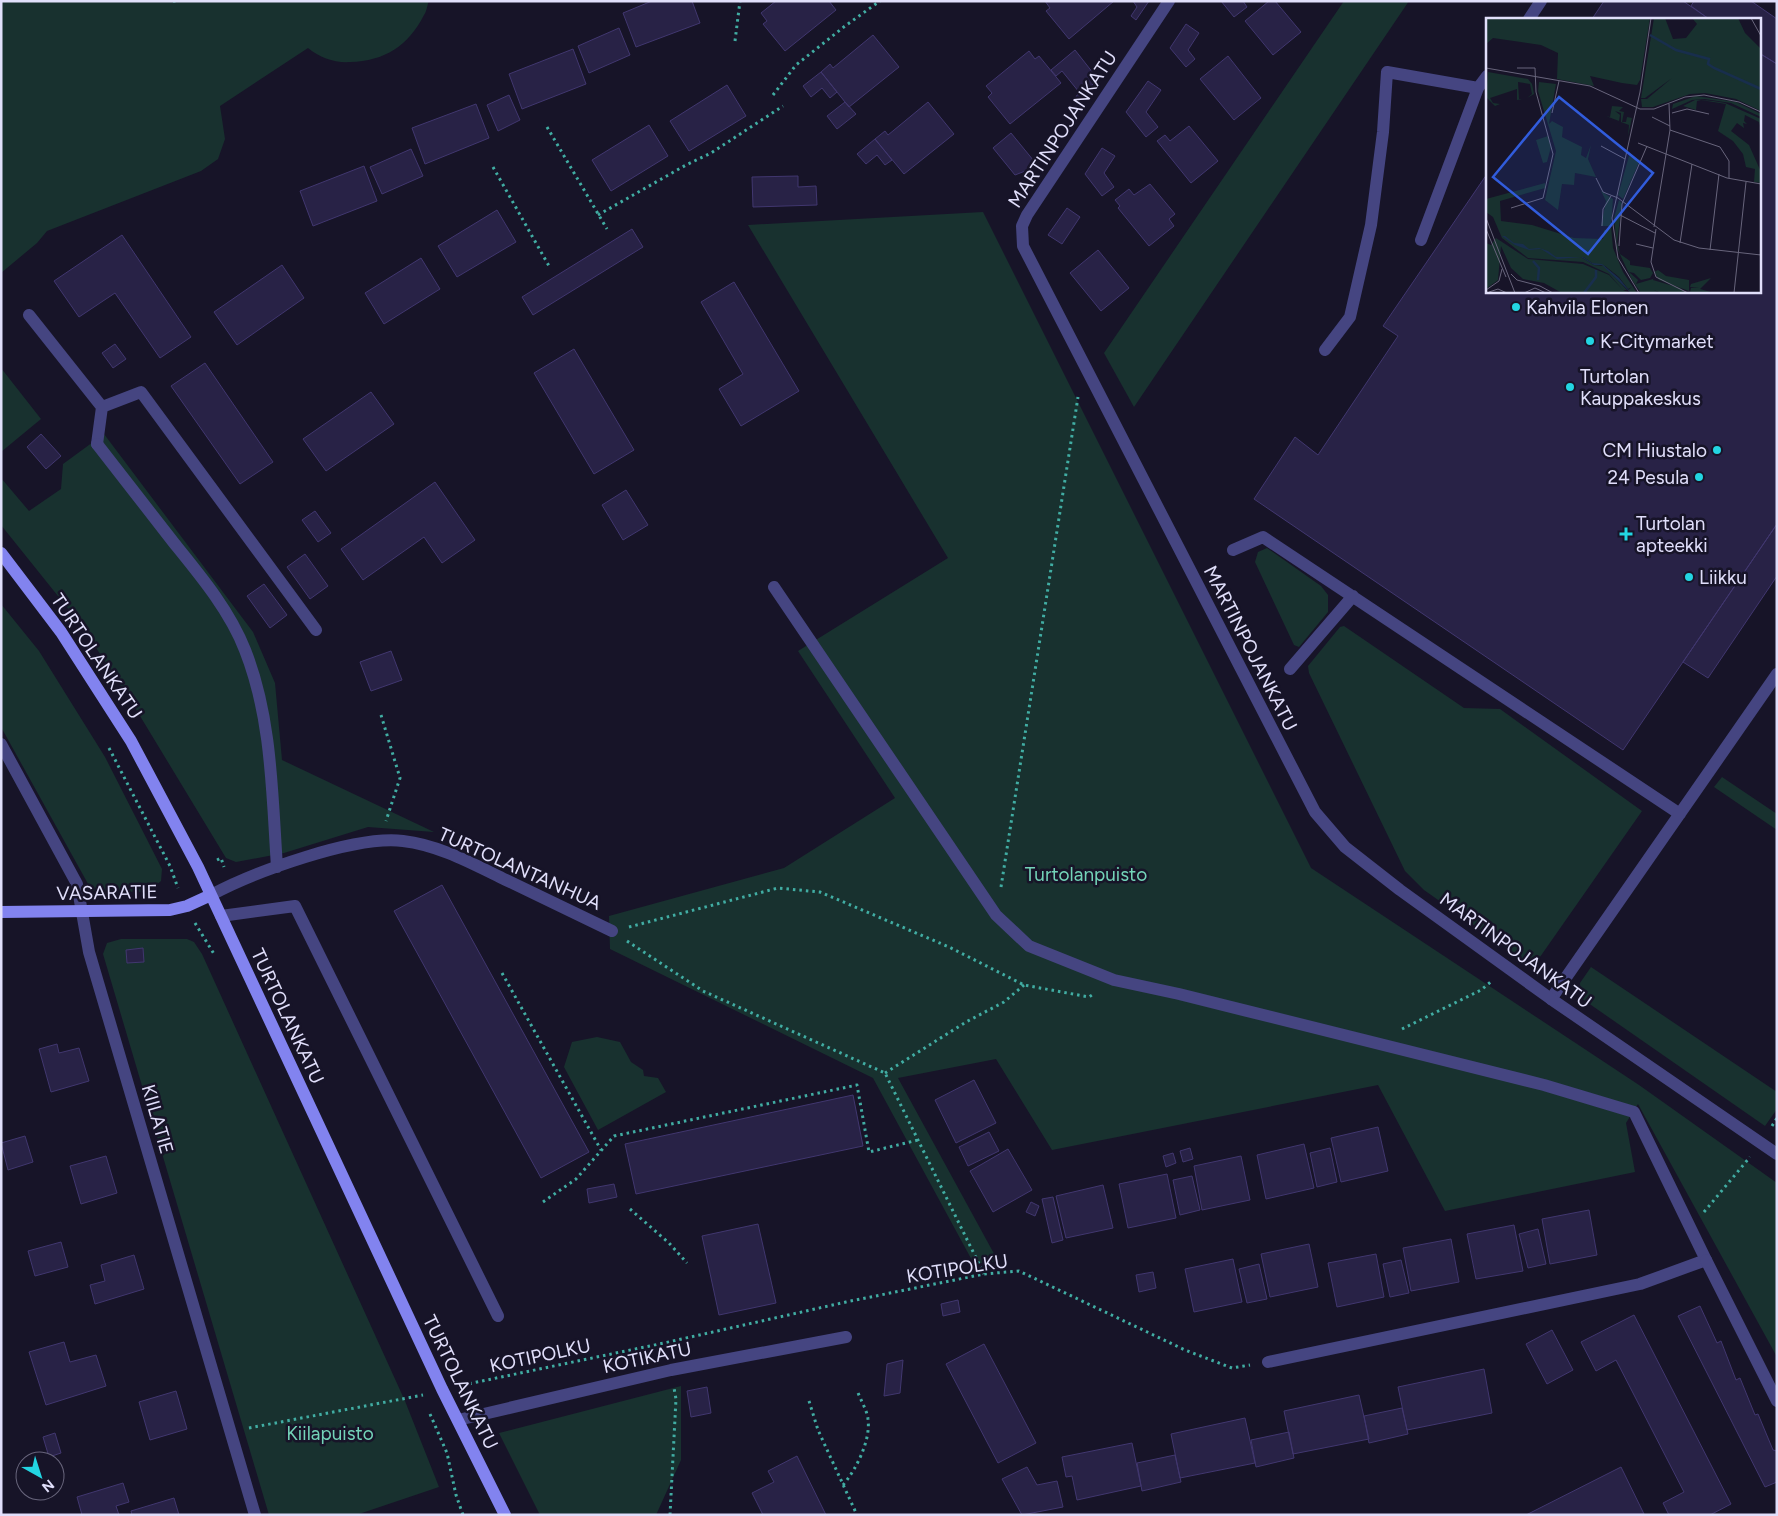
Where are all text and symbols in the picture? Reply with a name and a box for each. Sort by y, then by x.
inset map [1486,18,1760,292]
street label: MARTINPOJANKATU [1003,47,1122,212]
place label: Kahvila Elonen [1526,296,1648,319]
marker: Kahvila Elonen [1510,301,1522,313]
place label: K-Citymarket [1600,330,1714,353]
marker: K-Citymarket [1584,335,1596,347]
place label: Turtolan Kauppakeskus [1580,365,1701,410]
marker: Turtolan Kauppakeskus [1564,381,1576,393]
place label: CM Hiustalo [1602,439,1707,462]
marker: CM Hiustalo [1711,444,1723,456]
place label: 24 Pesula [1607,466,1689,489]
marker: 24 Pesula [1693,471,1705,483]
place label: Turtolan apteekki [1636,512,1708,557]
marker: Turtolan apteekki [1620,528,1632,540]
street label: MARTINPOJANKATU [1199,562,1302,735]
place label: Liikku [1699,566,1747,589]
marker: Liikku [1683,571,1695,583]
street label: TURTOLANKATU [46,589,147,723]
street label: TURTOLANTANHUA [435,822,605,915]
park label: Turtolanpuisto [1025,863,1147,886]
street label: VASARATIE [56,880,158,905]
street label: MARTINPOJANKATU [1435,888,1596,1013]
street label: TURTOLANKATU [246,945,329,1087]
street label: KIILATIE [137,1082,178,1157]
street label: KOTIPOLKU [905,1249,1009,1288]
street label: TURTOLANKATU [418,1311,503,1453]
street label: KOTIPOLKU [488,1334,593,1377]
street label: KOTIKATU [601,1337,693,1378]
park label: Kiilapuisto [286,1422,374,1445]
north arrow [15,1451,65,1501]
text: N [38,1476,57,1496]

